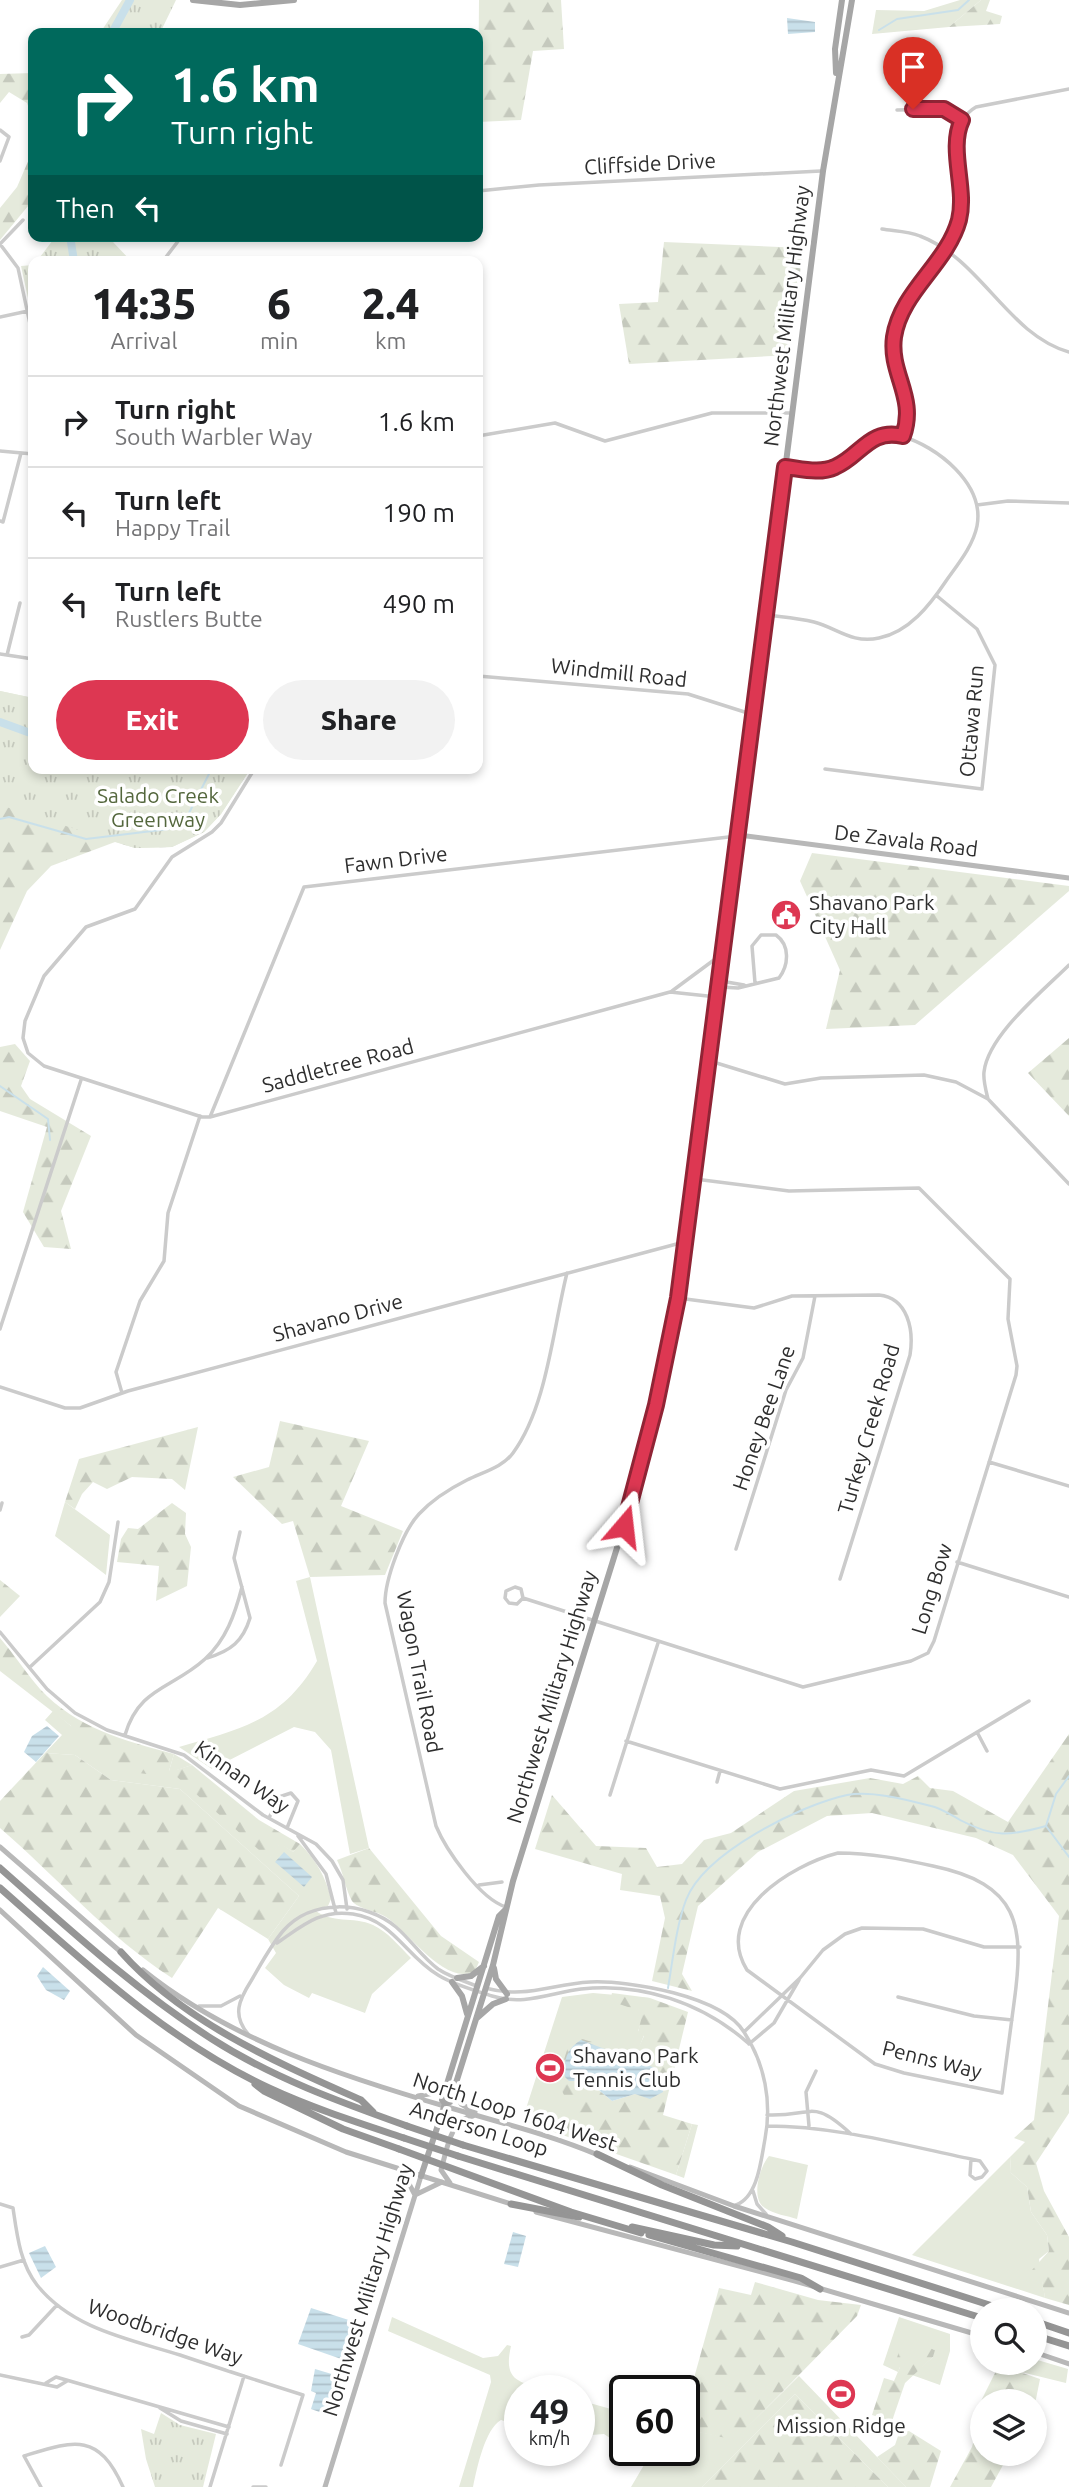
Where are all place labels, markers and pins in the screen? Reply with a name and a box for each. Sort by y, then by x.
pin [883,37,943,109]
place label: Shavano Park City Hall [809,890,935,938]
public building icon: Shavano Park City Hall [769,898,803,932]
place label: Shavano Park Tennis Club [573,2043,699,2091]
sports icon: Shavano Park Tennis Club [533,2051,567,2085]
sports icon: Mission Ridge [824,2377,858,2411]
place label: Mission Ridge [776,2413,906,2437]

